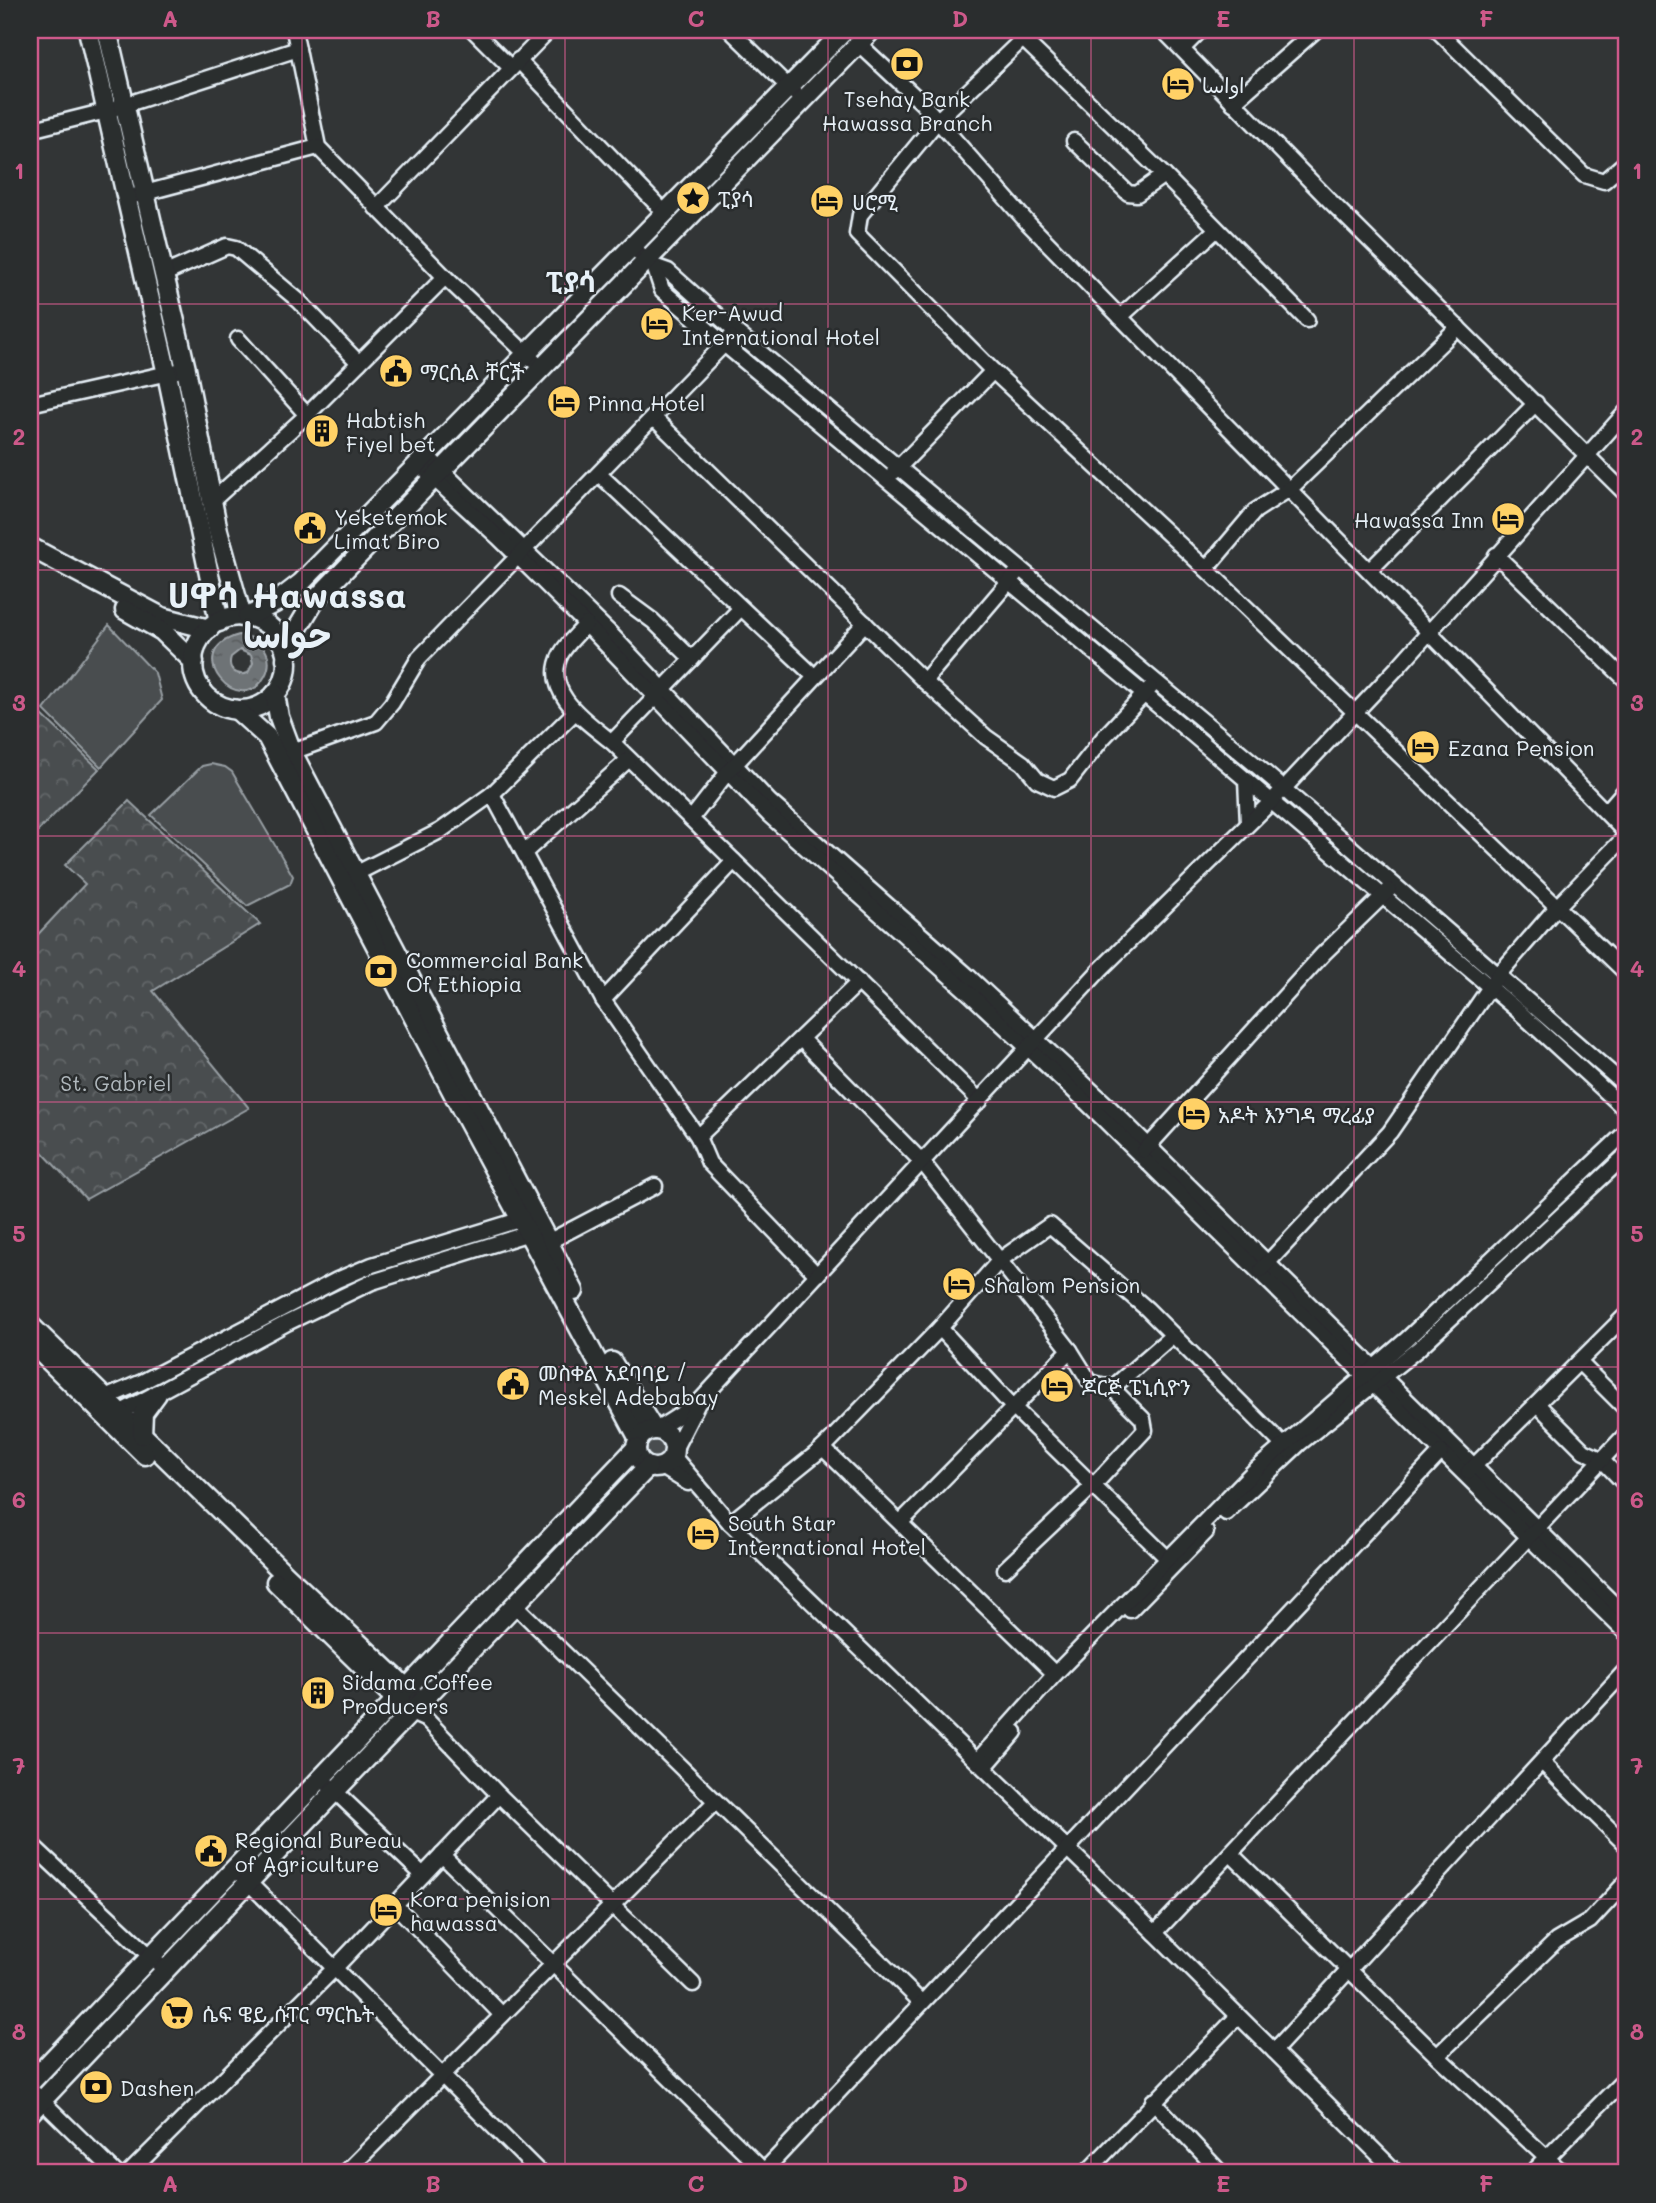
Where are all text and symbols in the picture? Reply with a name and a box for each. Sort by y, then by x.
text: A [162,3,178,33]
text: B [425,3,441,33]
text: C [687,3,705,33]
text: D [952,3,968,33]
text: E [1216,3,1230,33]
text: F [1479,3,1493,33]
bank icon: Tsehay Bank Hawassa Branch [888,45,926,83]
hotel icon: اواسا [1159,65,1197,103]
place label: اواسا [1202,71,1244,100]
place label: Tsehay Bank Hawassa Branch [822,85,992,136]
text: 1 [14,155,24,185]
text: 1 [1632,155,1642,185]
place icon: ፒያሳ [674,179,712,217]
hotel icon: ሀሮሚ [808,182,846,220]
place label: ፒያሳ [718,185,754,212]
place label: ሀሮሚ [852,188,898,215]
district label: ፒያሳ [546,263,596,299]
place label: Ker-Awud International Hotel [682,299,880,350]
hotel icon: Ker-Awud International Hotel [638,305,676,343]
public building icon: ማርሲል ቸርች [377,352,415,390]
place label: ማርሲል ቸርች [420,358,525,385]
hotel icon: Pinna Hotel [545,383,583,421]
place label: Pinna Hotel [588,389,705,416]
place label: Habtish Fiyel bet [346,406,436,457]
building icon: Habtish Fiyel bet [303,412,341,450]
text: 2 [13,421,25,451]
text: 2 [1631,421,1643,451]
hotel icon: Hawassa Inn [1489,500,1527,538]
place label: Yeketemok Limat Biro [334,503,447,554]
place label: Hawassa Inn [1354,506,1484,533]
public building icon: Yeketemok Limat Biro [291,509,329,547]
district label: ሀዋሳ Hawassa حواسا [167,571,407,659]
text: 3 [12,687,26,717]
text: 3 [1630,687,1644,717]
hotel icon: Ezana Pension [1404,728,1442,766]
place label: Ezana Pension [1448,734,1594,761]
place label: Commercial Bank Of Ethiopia [406,946,583,997]
bank icon: Commercial Bank Of Ethiopia [362,952,400,990]
text: 4 [12,953,26,983]
text: 4 [1630,953,1644,983]
park label: St. Gabriel [60,1069,172,1096]
hotel icon: አዶት እንግዳ ማረፊያ [1175,1095,1213,1133]
place label: አዶት እንግዳ ማረፊያ [1218,1101,1375,1128]
text: 5 [12,1218,26,1248]
text: 5 [1630,1218,1644,1248]
hotel icon: Shalom Pension [940,1265,978,1303]
place label: Shalom Pension [984,1271,1140,1298]
place label: መስቀል አደባባይ / Meskel Adebabay [538,1359,719,1410]
public building icon: መስቀል አደባባይ / Meskel Adebabay [494,1365,532,1403]
hotel icon: ጆርጅ ፔኒሲዮን [1038,1367,1076,1405]
place label: ጆርጅ ፔኒሲዮን [1082,1373,1191,1400]
text: 6 [12,1484,26,1514]
text: 6 [1630,1484,1644,1514]
place label: South Star International Hotel [728,1509,926,1560]
hotel icon: South Star International Hotel [684,1515,722,1553]
place label: Sidama Coffee Producers [342,1668,493,1719]
building icon: Sidama Coffee Producers [299,1674,337,1712]
text: 7 [13,1750,26,1780]
text: 7 [1631,1750,1644,1780]
place label: Regional Bureau of Agriculture [235,1826,402,1877]
public building icon: Regional Bureau of Agriculture [192,1832,230,1870]
place label: Kora penision hawassa [410,1885,550,1936]
hotel icon: Kora penision hawassa [367,1891,405,1929]
supermarket icon: ሴፍ ዌይ ሱፐር ማርኬት [158,1994,196,2032]
place label: ሴፍ ዌይ ሱፐር ማርኬት [202,2000,375,2027]
text: 8 [12,2016,26,2046]
text: 8 [1630,2016,1644,2046]
bank icon: Dashen [77,2068,115,2106]
place label: Dashen [120,2074,194,2101]
text: A [162,2168,178,2198]
text: B [425,2168,441,2198]
text: C [687,2168,705,2198]
text: D [952,2168,968,2198]
text: E [1216,2168,1230,2198]
text: F [1479,2168,1493,2198]

